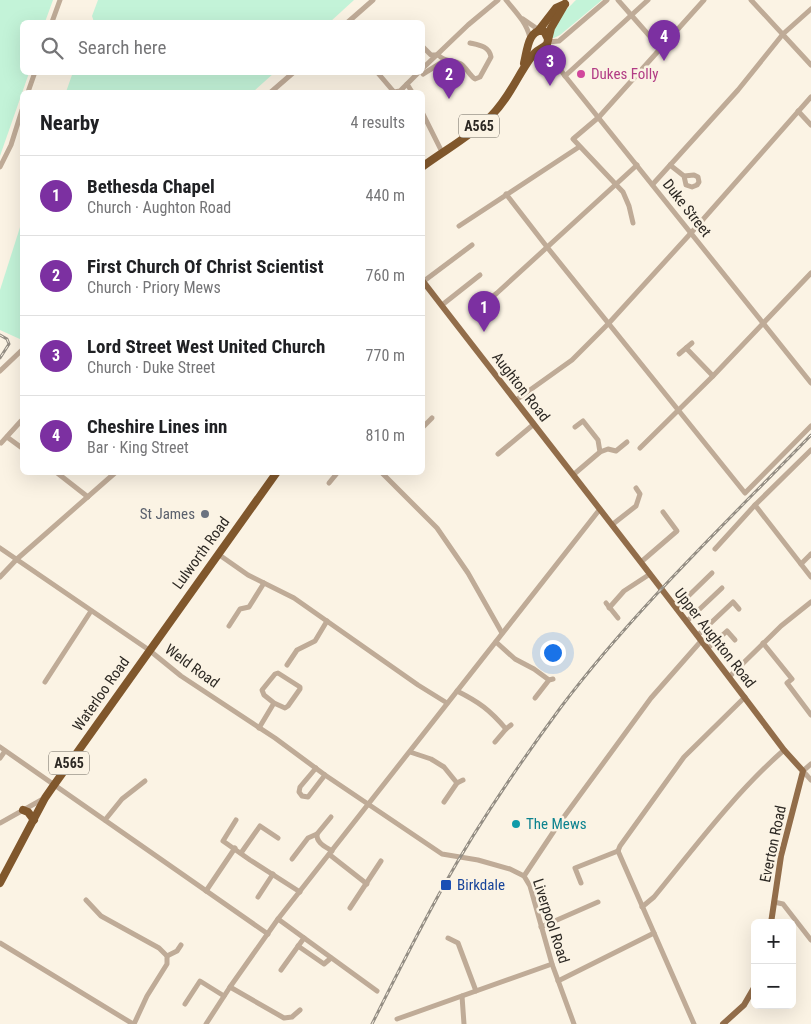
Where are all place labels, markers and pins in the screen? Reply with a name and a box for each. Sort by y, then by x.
pin: 4 [648,20,680,61]
pin: 3 [534,45,566,86]
pin: 2 [433,58,465,99]
place label: Dukes Folly [591,65,658,83]
marker: Dukes Folly [575,68,587,80]
pin: 1 [468,291,500,332]
place label: St James [140,505,195,523]
marker: St James [199,508,211,520]
place label: The Mews [526,815,587,833]
marker: The Mews [510,818,522,830]
place label: Birkdale [457,876,505,894]
marker: Birkdale [439,878,453,892]

